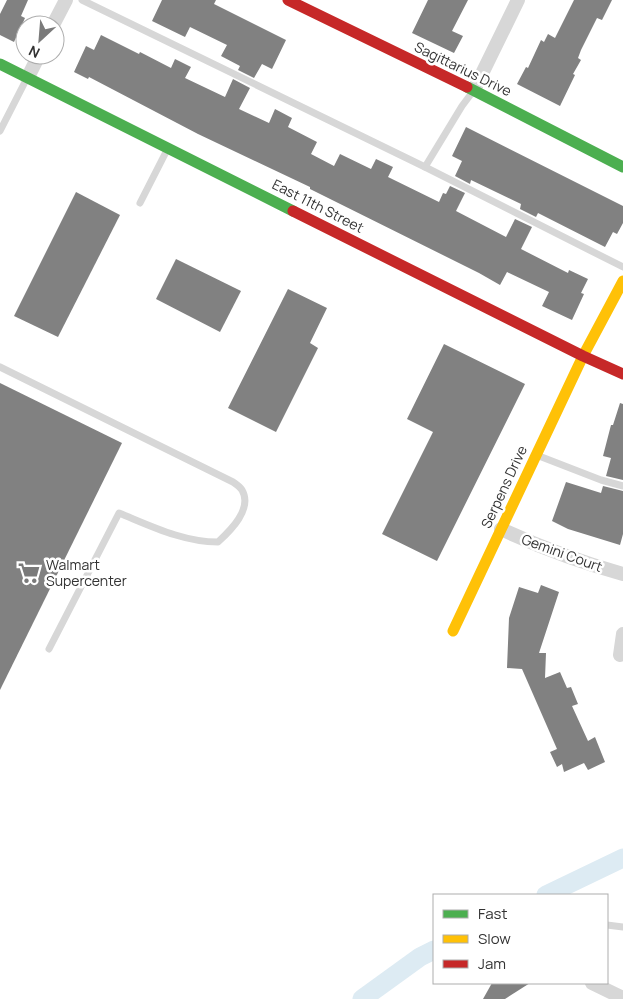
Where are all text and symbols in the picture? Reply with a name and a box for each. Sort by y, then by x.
north arrow [15,15,65,65]
street label: Sagittarius Drive [412,37,515,100]
text: N [25,41,43,63]
street label: East 11th Street [269,174,368,237]
street label: Serpens Drive [476,442,531,531]
street label: Gemini Court [519,529,606,576]
place label: Walmart Supercenter [46,555,127,590]
supermarket icon: Walmart Supercenter [16,560,42,586]
legend [433,894,608,984]
text: Fast [478,903,507,924]
text: Slow [478,928,511,949]
text: Jam [478,953,506,974]

